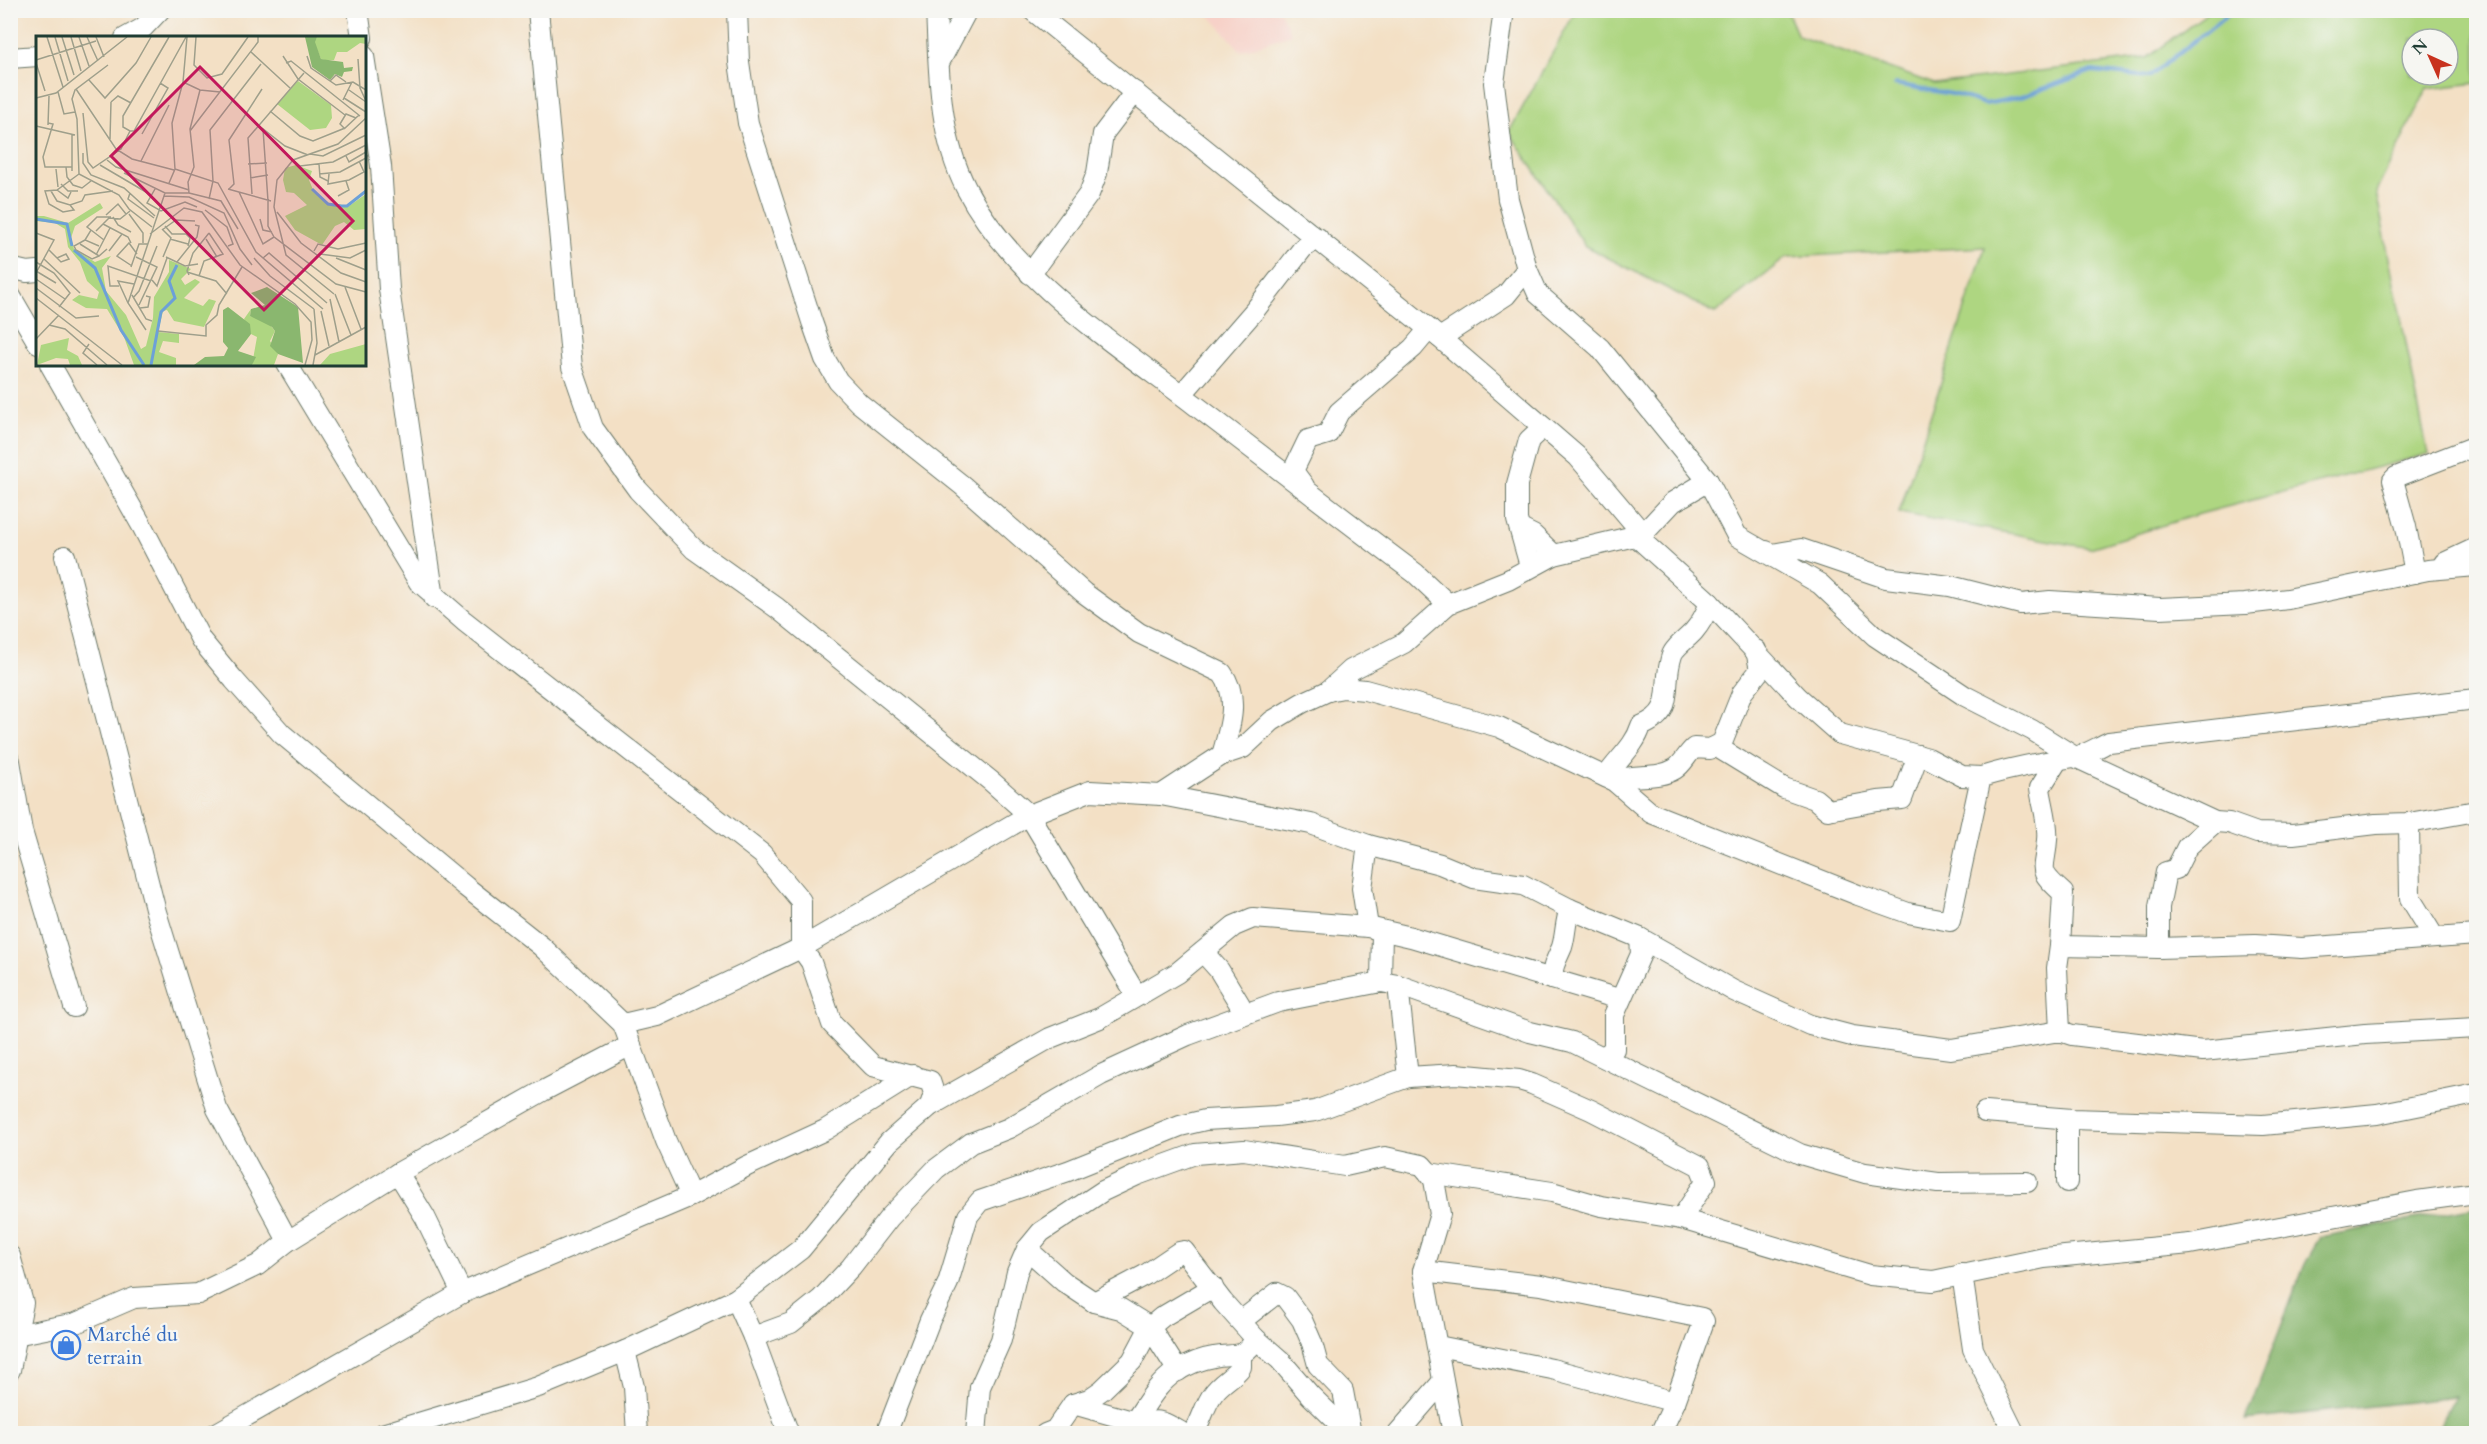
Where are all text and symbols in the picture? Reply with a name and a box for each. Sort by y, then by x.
north arrow [2400,27,2460,87]
text: N [2407,34,2433,60]
inset map [36,36,366,366]
place label: Marché du terrain [87,1321,178,1371]
shop icon: Marché du terrain [50,1329,82,1361]

